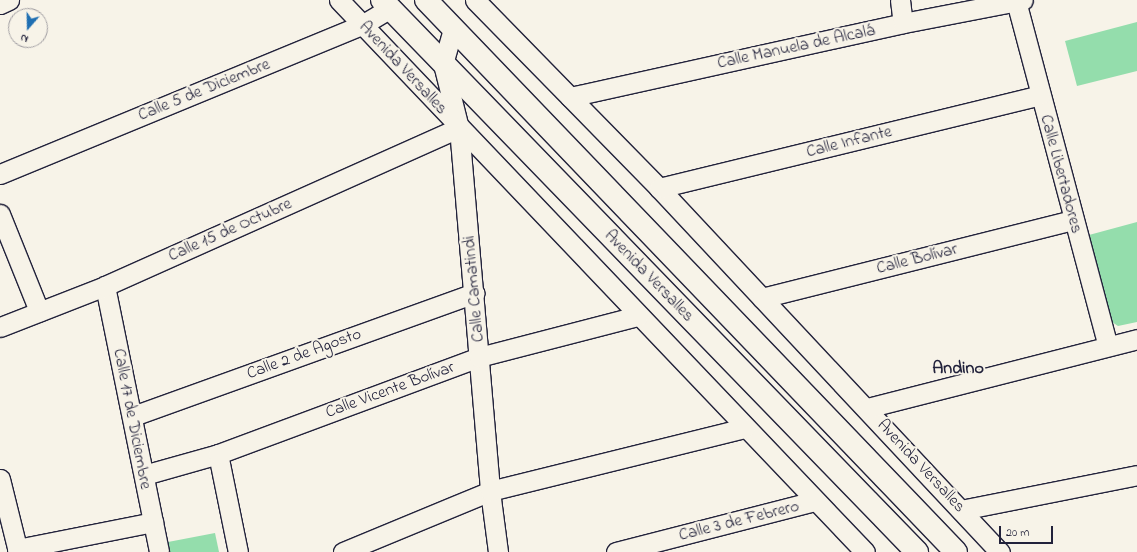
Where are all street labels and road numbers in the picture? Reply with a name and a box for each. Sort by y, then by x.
street label: Avenida Versalles [355,17,451,119]
street label: Calle Manuela de Alcalá [715,20,877,74]
street label: Calle 5 de Diciembre [135,54,273,126]
street label: Calle Libertadores [1035,112,1087,236]
street label: Calle Infante [804,122,894,162]
street label: Calle 15 de Octubre [165,194,295,266]
street label: Avenida Versalles [600,226,698,326]
street label: Calle Camatindi [459,235,489,343]
street label: Calle Bolívar [874,239,960,279]
street label: Calle 2 de Agosto [244,324,364,384]
street label: Calle 17 de Diciembre [108,347,156,491]
street label: Calle Vicente Bolívar [323,357,457,423]
street label: Avenida Versalles [873,415,969,517]
street label: Calle 3 de Febrero [677,496,801,546]

